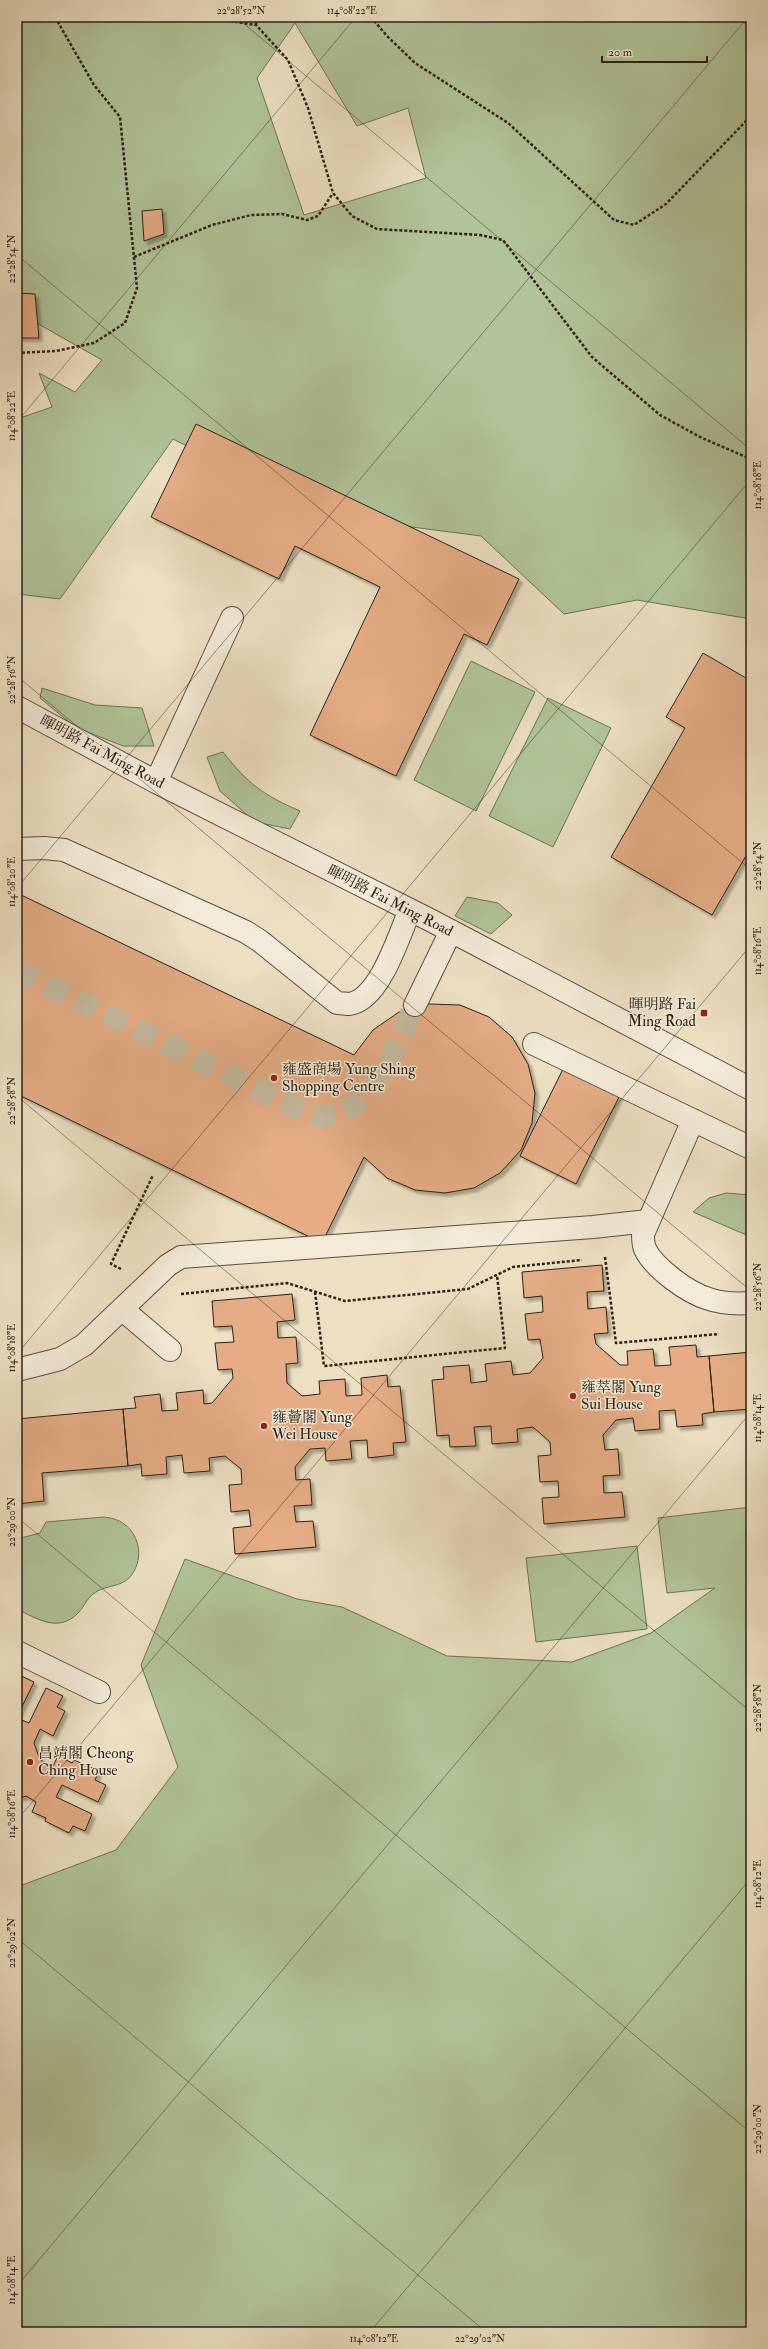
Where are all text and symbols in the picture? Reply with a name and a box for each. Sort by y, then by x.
text: 22°28'52"N [217,5,265,17]
text: 114°08'22"E [327,5,377,17]
scale bar [602,38,707,64]
text: 20 m [608,45,633,60]
text: 22°28'54"N [6,235,18,283]
text: 114°08'22"E [6,391,18,441]
text: 114°08'18"E [752,461,764,509]
text: 22°28'56"N [6,656,18,704]
street label: 暉明路 Fai Ming Road [36,711,168,793]
text: 22°28'54"N [752,842,764,890]
text: 114°08'20"E [6,857,18,907]
street label: 暉明路 Fai Ming Road [324,861,457,941]
text: 114°08'16"E [752,927,764,975]
place label: 暉明路 Fai Ming Road [628,995,697,1031]
marker: 暉明路 Fai Ming Road [699,1008,709,1018]
place label: 雍盛商場 Yung Shing Shopping Centre [282,1060,416,1097]
marker: 雍盛商場 Yung Shing Shopping Centre [269,1073,279,1083]
text: 22°28'58"N [6,1077,18,1125]
text: 22°28'56"N [752,1263,764,1311]
text: 114°08'18"E [6,1324,18,1372]
place label: 雍萃閣 Yung Sui House [581,1378,662,1414]
marker: 雍萃閣 Yung Sui House [568,1391,578,1401]
text: 114°08'14"E [752,1394,764,1442]
place label: 雍薈閣 Yung Wei House [271,1408,353,1444]
marker: 雍薈閣 Yung Wei House [259,1421,269,1431]
text: 22°29'00"N [6,1497,18,1547]
text: 22°28'58"N [752,1684,764,1732]
place label: 昌靖閣 Cheong Ching House [38,1744,134,1780]
marker: 昌靖閣 Cheong Ching House [25,1757,35,1767]
text: 114°08'16"E [6,1790,18,1838]
text: 114°08'12"E [752,1860,764,1908]
text: 22°29'02"N [6,1918,18,1968]
text: 22°29'00"N [752,2104,764,2154]
text: 114°08'14"E [6,2256,18,2304]
text: 114°08'12"E [350,2333,398,2345]
text: 22°29'02"N [455,2333,505,2345]

